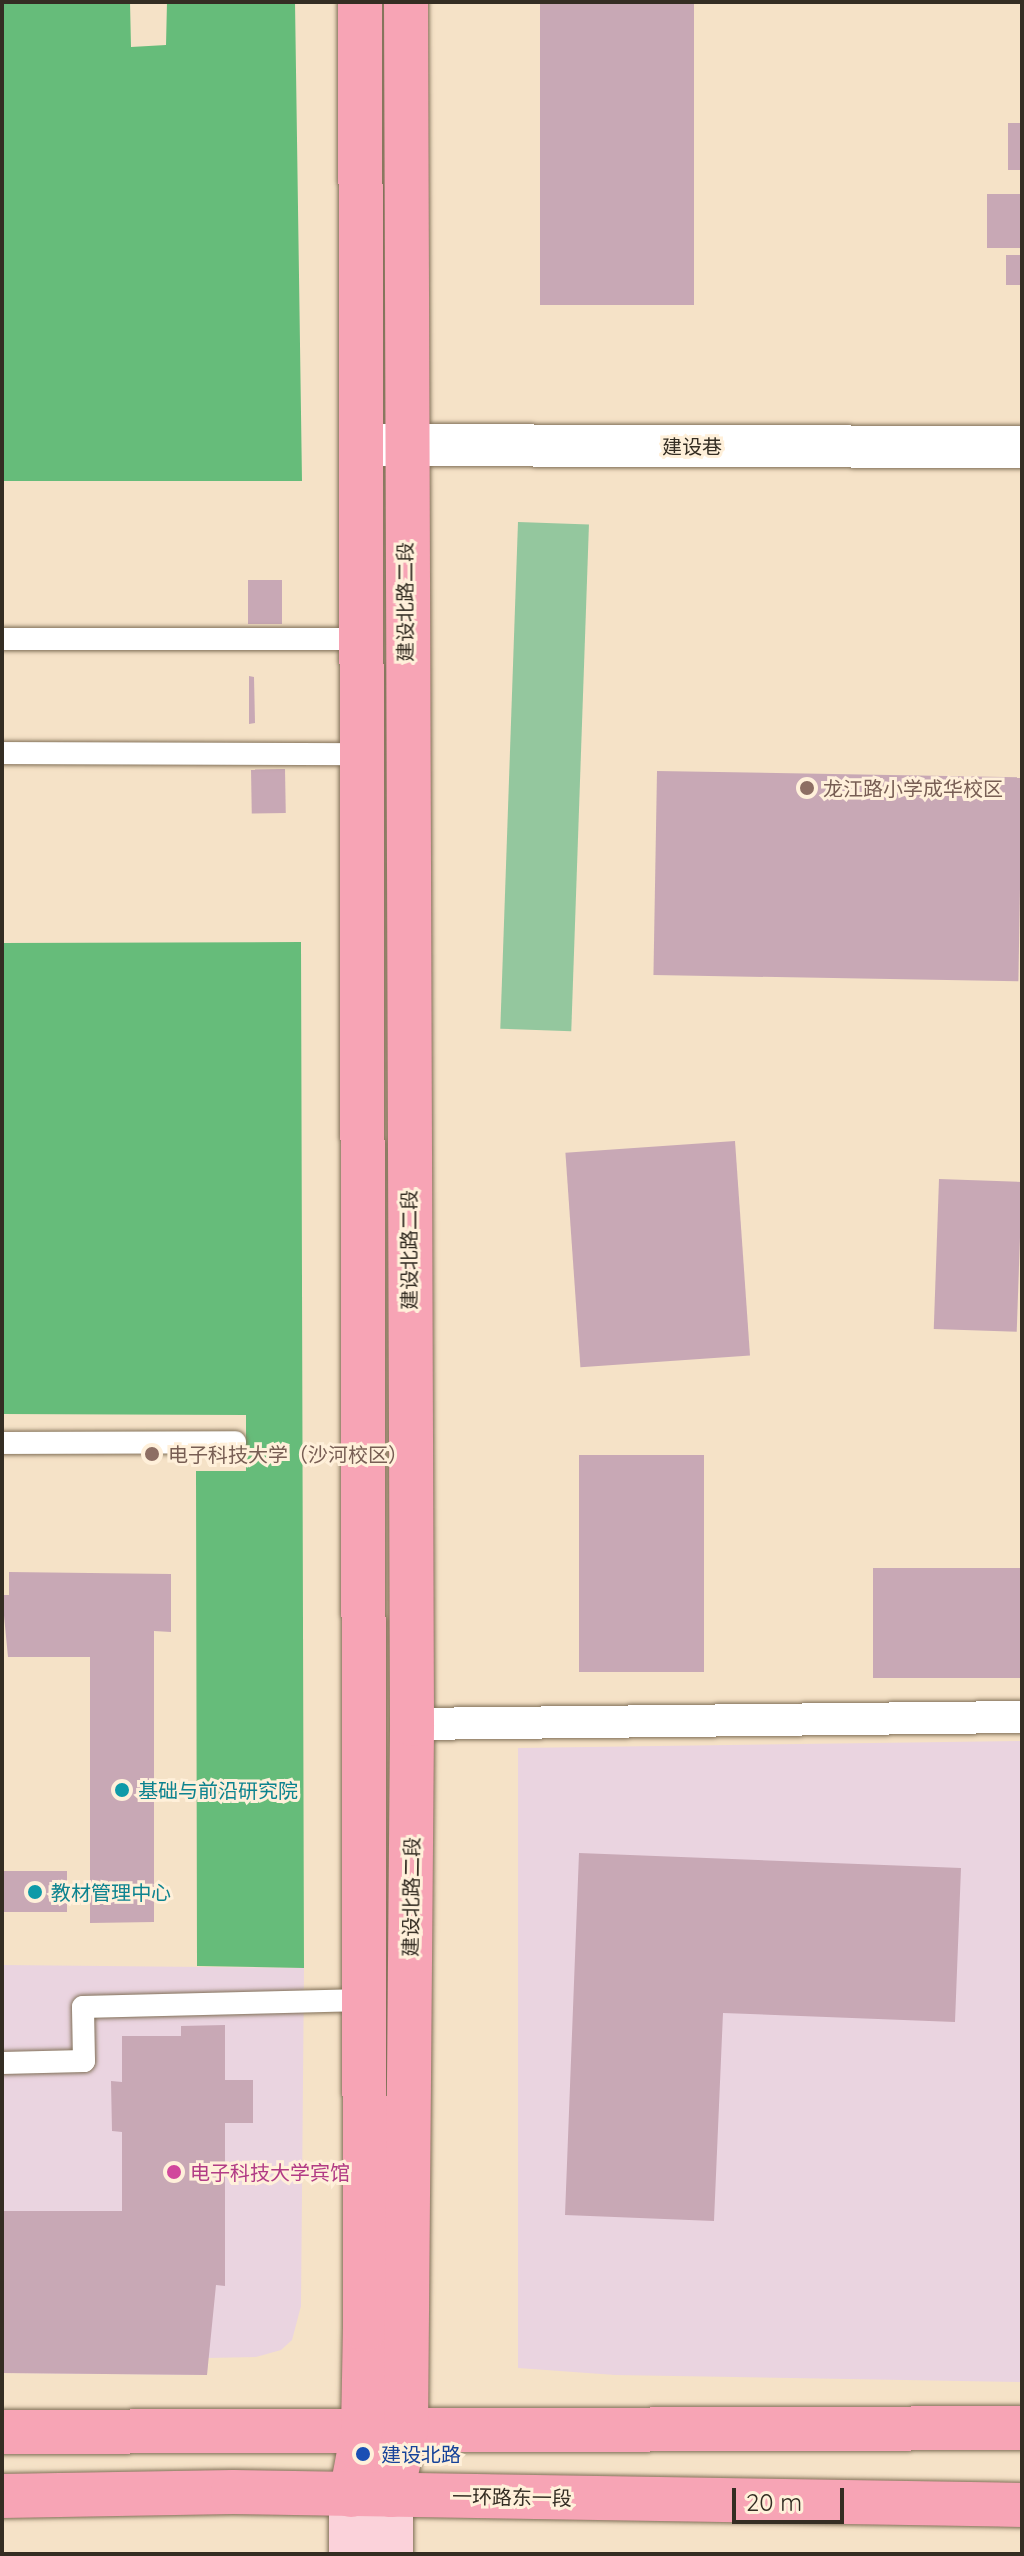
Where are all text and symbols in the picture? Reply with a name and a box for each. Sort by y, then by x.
street label: 建设巷 [662,434,722,458]
street label: 建设北路二段 [393,542,417,662]
place label: 龙江路小学成华校区 [823,776,1003,800]
marker: 龙江路小学成华校区 [798,779,816,797]
street label: 建设北路二段 [397,1190,421,1310]
place label: 电子科技大学（沙河校区） [168,1442,408,1466]
marker: 电子科技大学（沙河校区） [143,1445,161,1463]
place label: 基础与前沿研究院 [138,1778,298,1802]
marker: 基础与前沿研究院 [113,1781,131,1799]
street label: 建设北路二段 [398,1837,424,1957]
place label: 教材管理中心 [51,1880,171,1904]
marker: 教材管理中心 [26,1883,44,1901]
place label: 电子科技大学宾馆 [190,2160,350,2184]
marker: 电子科技大学宾馆 [165,2163,183,2181]
place label: 建设北路 [381,2442,461,2466]
marker: 建设北路 [352,2443,374,2465]
scale bar [736,2472,848,2522]
street label: 一环路东一段 [452,2484,572,2510]
text: 20 m [746,2487,802,2517]

